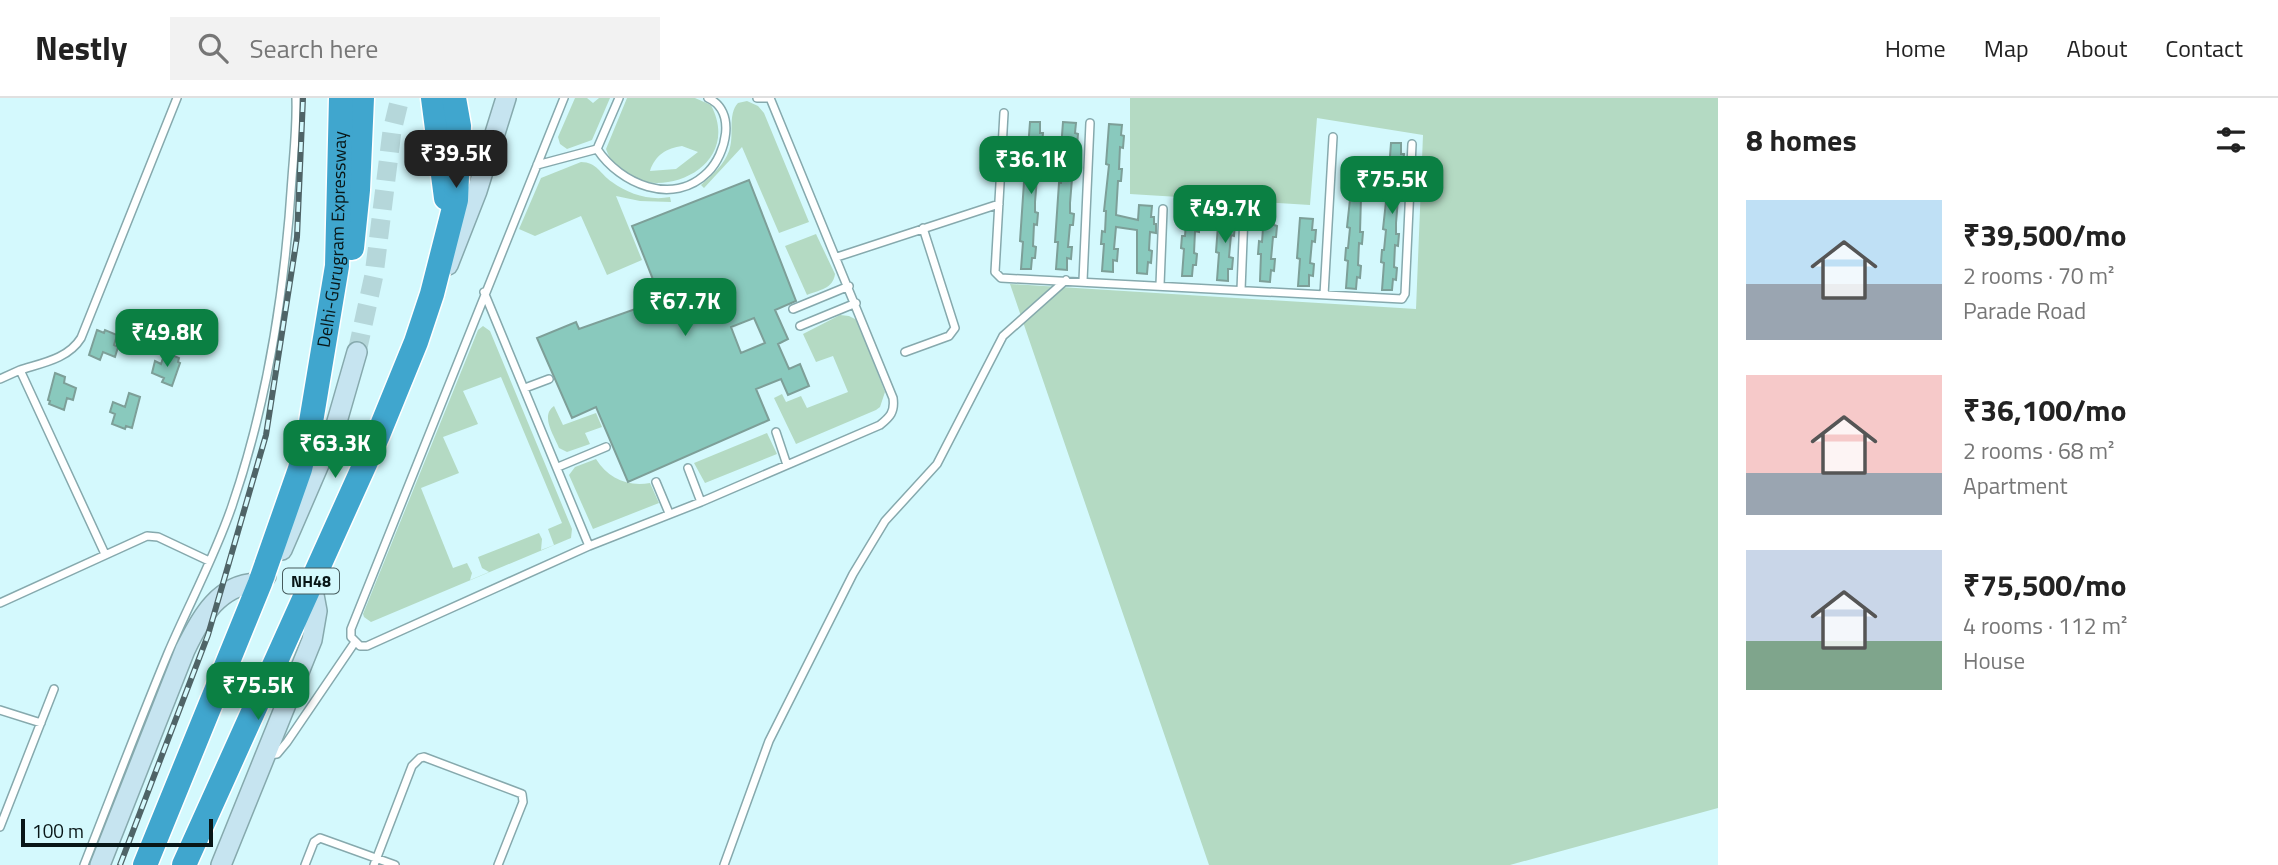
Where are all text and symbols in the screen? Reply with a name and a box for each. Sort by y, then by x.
search box [170,17,660,80]
text: Nestly [35,23,128,73]
icon: search [194,29,232,67]
text: Search here [250,29,378,68]
text: Home [1885,30,1946,66]
text: Map [1984,30,2029,66]
text: About [2067,30,2127,66]
text: Contact [2165,30,2243,66]
text: 8 homes [1746,117,1857,163]
icon: filters [2212,121,2250,159]
pin: ₹39.5K [399,130,513,190]
street label: Delhi-Gurugram Expressway [310,131,353,349]
text: ₹39.5K [420,135,492,170]
pin: ₹36.1K [974,136,1088,196]
text: ₹36.1K [995,141,1067,176]
pin: ₹75.5K [1335,156,1449,216]
text: ₹75.5K [1356,161,1428,196]
pin: ₹49.7K [1168,186,1282,245]
text: ₹49.7K [1189,190,1261,225]
text: ₹39,500/mo [1963,212,2127,258]
icon: home [1802,228,1886,312]
text: 2 rooms · 70 m² [1963,258,2114,293]
pin: ₹67.7K [628,278,742,338]
text: ₹67.7K [649,283,721,318]
text: Parade Road [1963,293,2086,328]
pin: ₹49.8K [110,310,224,369]
text: ₹49.8K [131,314,203,349]
text: ₹36,100/mo [1963,387,2127,433]
icon: home [1802,403,1886,487]
pin: ₹63.3K [278,420,392,480]
text: ₹63.3K [299,425,371,460]
text: 2 rooms · 68 m² [1963,433,2114,468]
text: Apartment [1963,468,2068,503]
text: ₹75,500/mo [1963,562,2127,608]
road number: NH48 [283,568,339,594]
icon: home [1802,578,1886,662]
text: 4 rooms · 112 m² [1963,608,2127,643]
text: House [1963,643,2025,678]
pin: ₹75.5K [201,662,315,722]
text: ₹75.5K [222,667,294,702]
scale bar [21,816,214,848]
text: 100 m [32,816,84,845]

